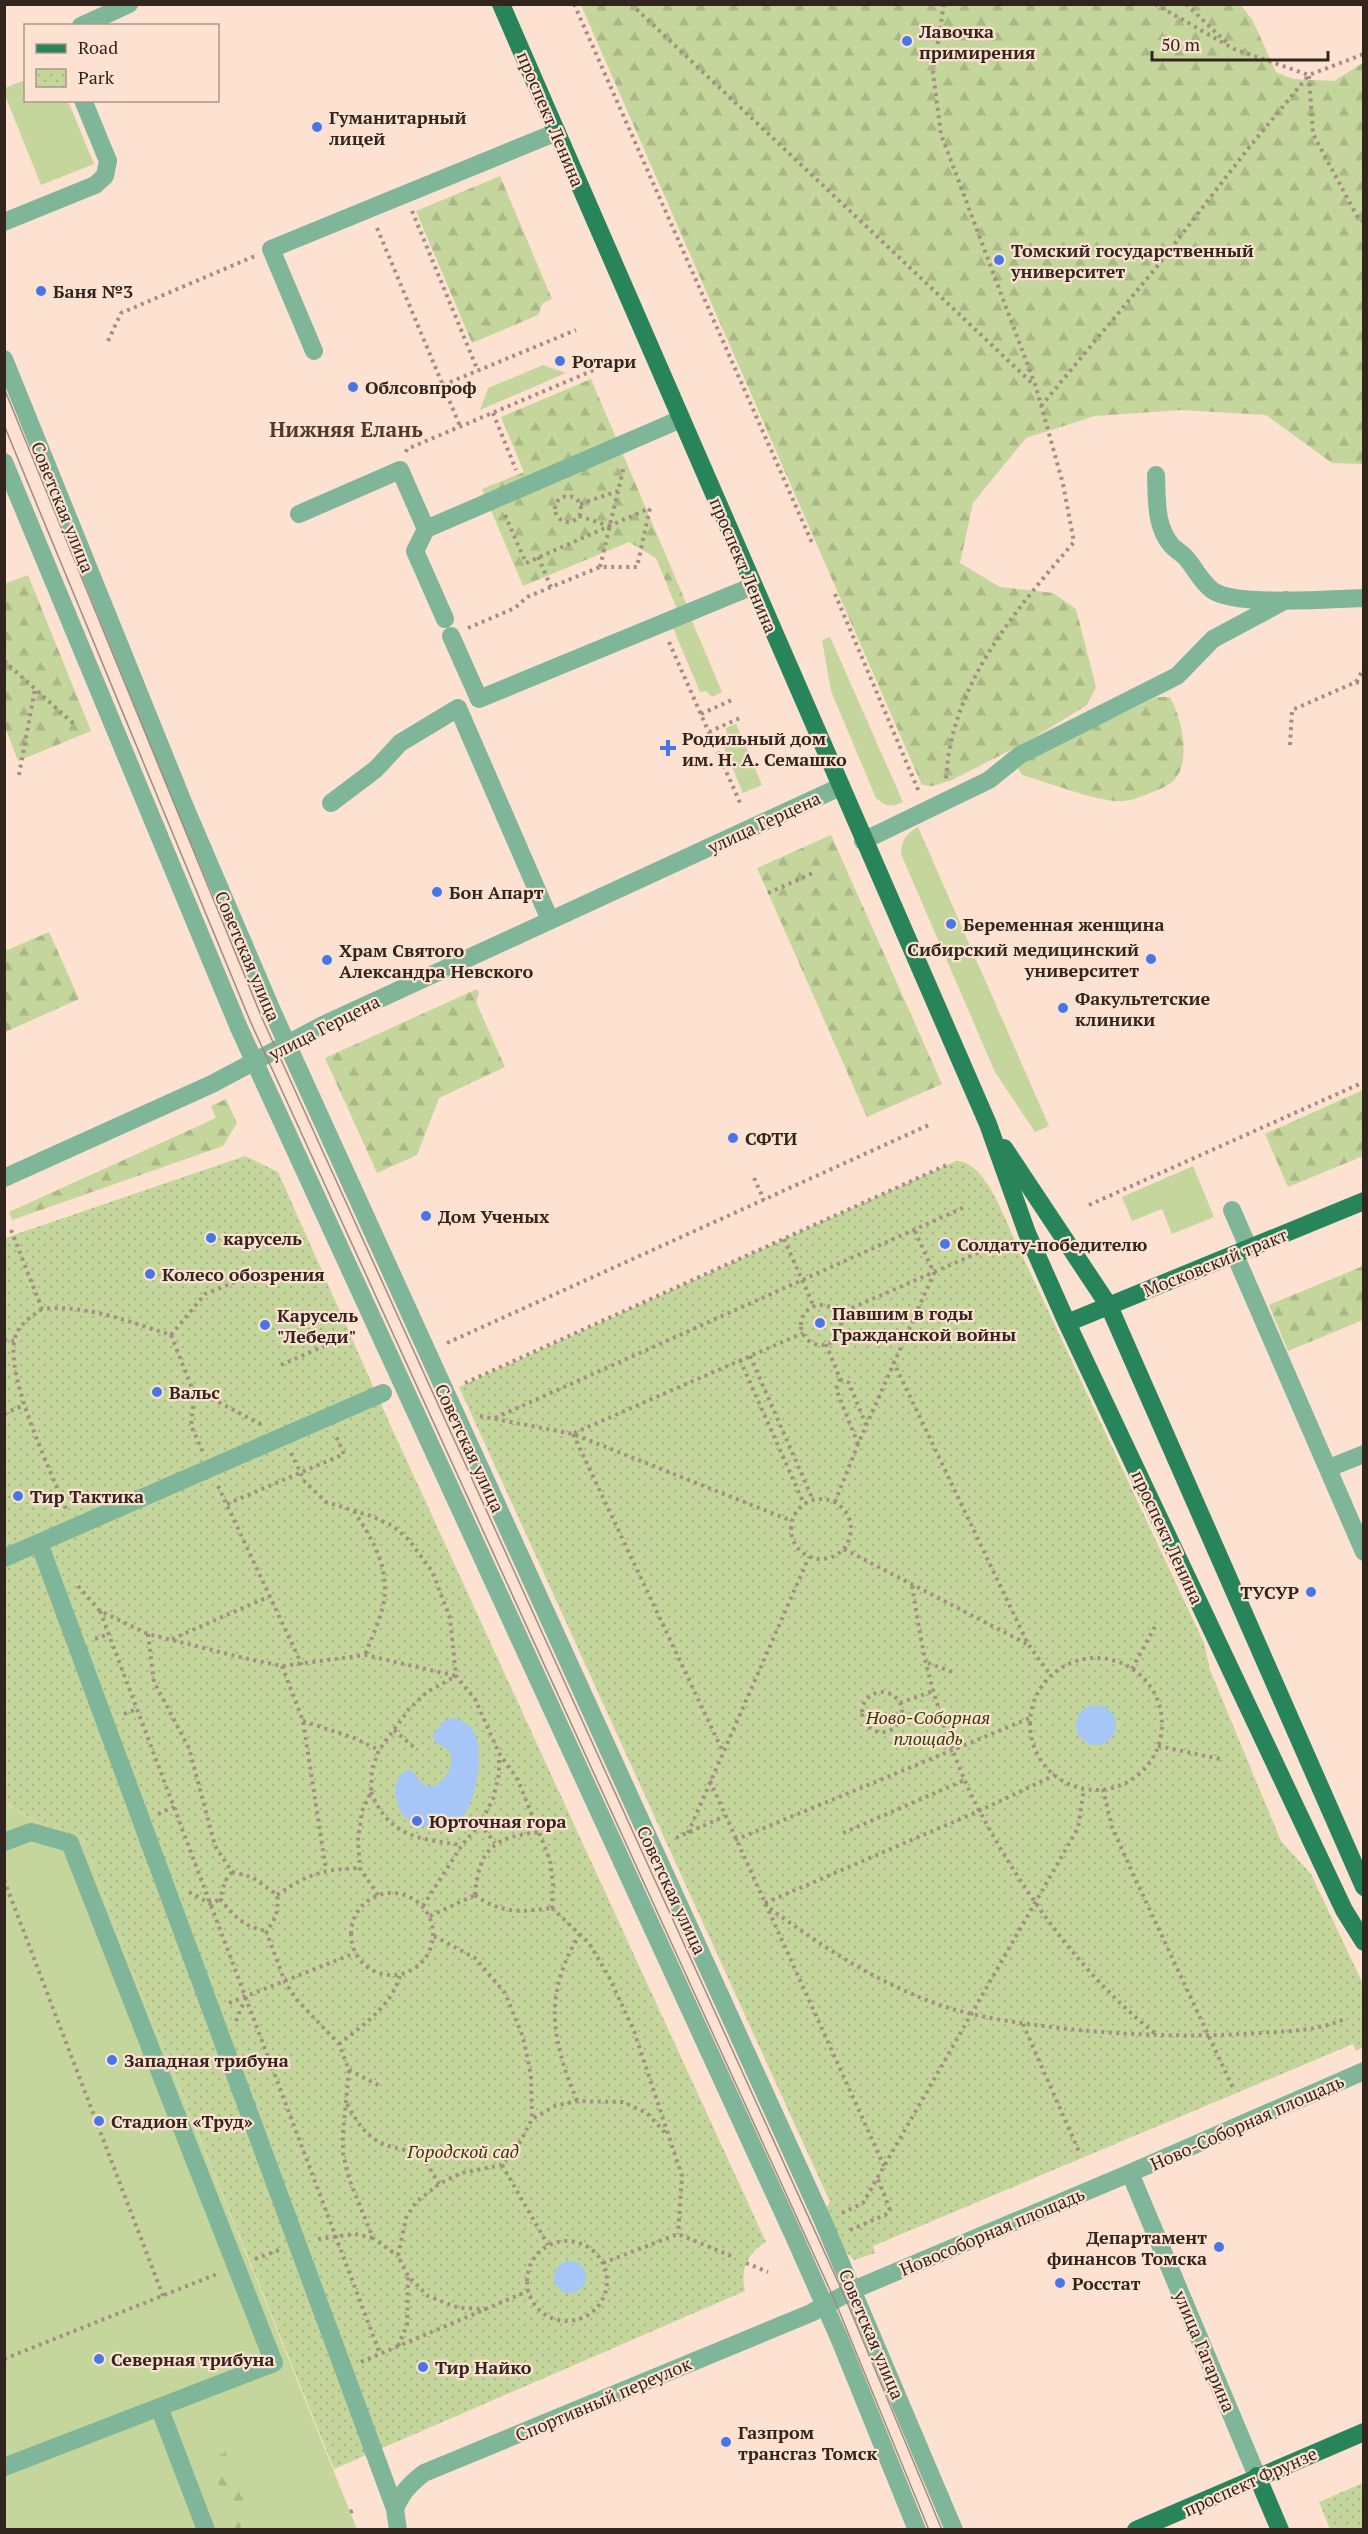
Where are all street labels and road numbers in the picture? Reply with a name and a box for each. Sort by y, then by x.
street label: проспект Ленина [512,48,590,190]
street label: Советская улица [26,438,100,576]
street label: проспект Ленина [705,494,783,636]
street label: улица Герцена [703,785,824,859]
street label: Советская улица [210,887,286,1025]
street label: улица Герцена [263,989,384,1066]
street label: Московский тракт [1139,1222,1291,1302]
street label: Советская улица [430,1380,510,1516]
street label: проспект Ленина [1126,1466,1210,1608]
street label: Советская улица [632,1822,712,1958]
street label: Ново-Соборная площадь [1146,2068,1348,2176]
street label: Новособорная площадь [896,2181,1088,2281]
street label: Советская улица [834,2265,910,2403]
street label: улица Гагарина [1168,2286,1241,2415]
street label: Спортивный переулок [511,2351,695,2447]
street label: проспект Фрунзе [1179,2441,1321,2521]

